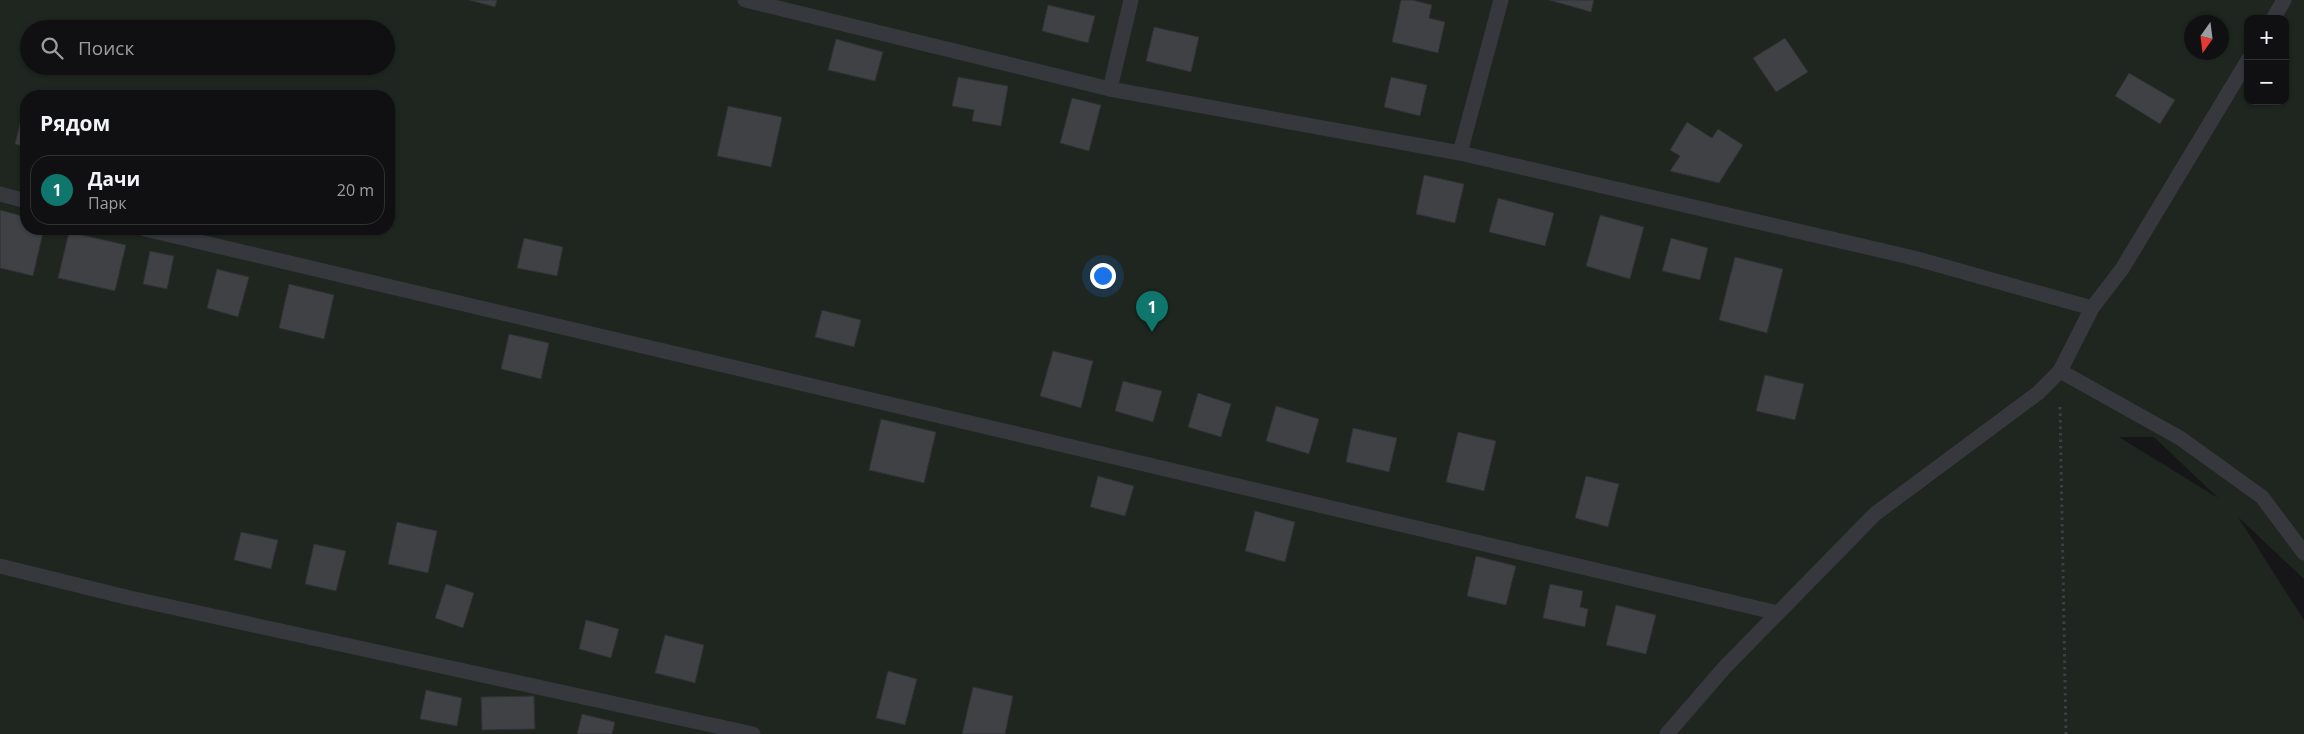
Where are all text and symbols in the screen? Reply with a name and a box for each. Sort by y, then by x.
north arrow [2184,15,2229,60]
map controls [2244,15,2289,105]
button: + [2244,15,2289,60]
search box [20,20,395,75]
icon: search [38,34,66,62]
text: Поиск [78,35,134,61]
button: − [2244,60,2289,105]
text: Рядом [40,109,110,137]
text: Дачи [88,166,140,192]
text: 1 [52,179,62,201]
text: 20 m [337,179,374,201]
text: Парк [88,192,127,214]
your location [1090,263,1116,289]
pin: 1 [1136,291,1168,332]

